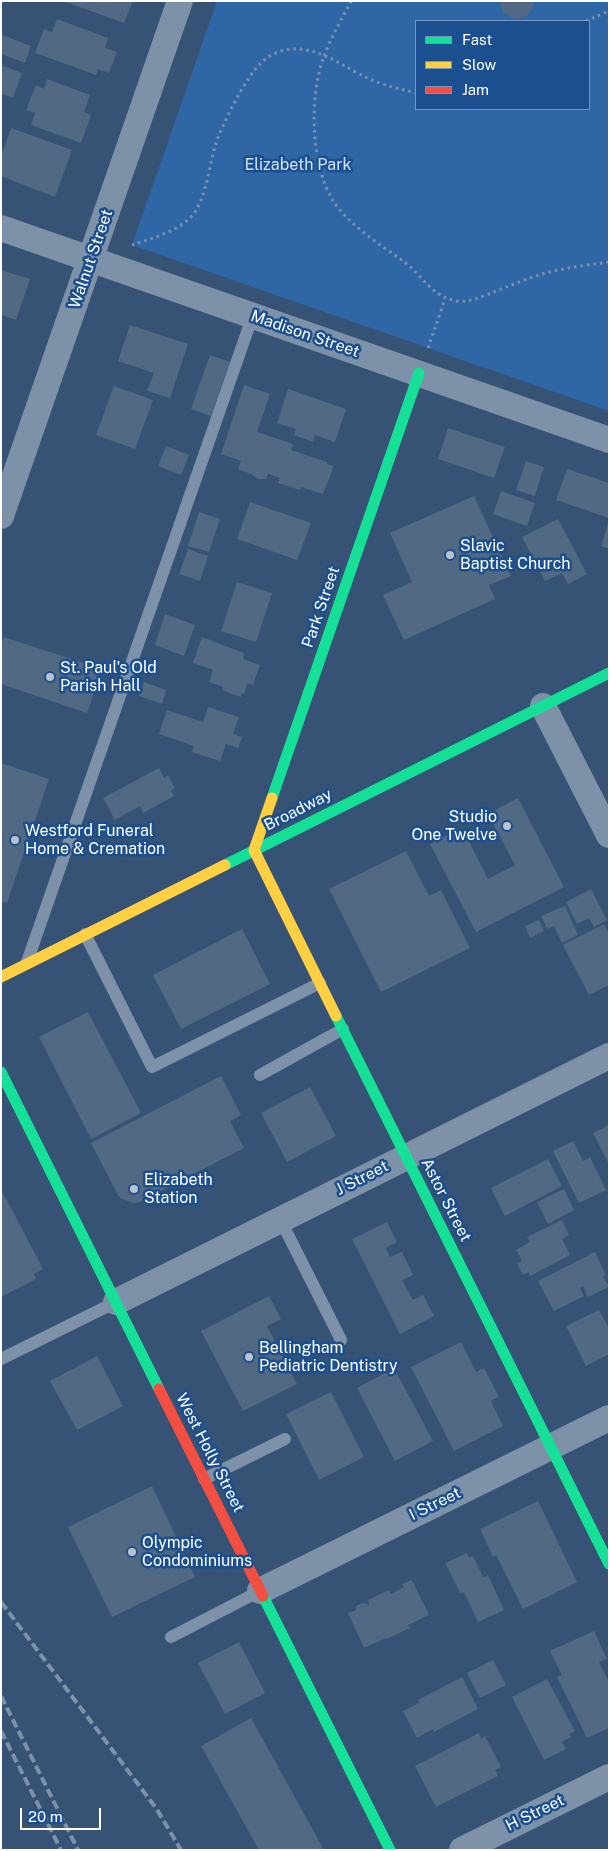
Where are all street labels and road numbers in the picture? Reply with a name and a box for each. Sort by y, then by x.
street label: Walnut Street [65,207,117,311]
street label: Madison Street [248,306,362,362]
street label: Park Street [298,564,344,650]
street label: Broadway [261,785,335,835]
street label: Astor Street [417,1155,475,1245]
street label: J Street [332,1157,392,1199]
street label: West Holly Street [172,1390,248,1516]
street label: I Street [406,1483,464,1525]
street label: H Street [503,1791,567,1835]

